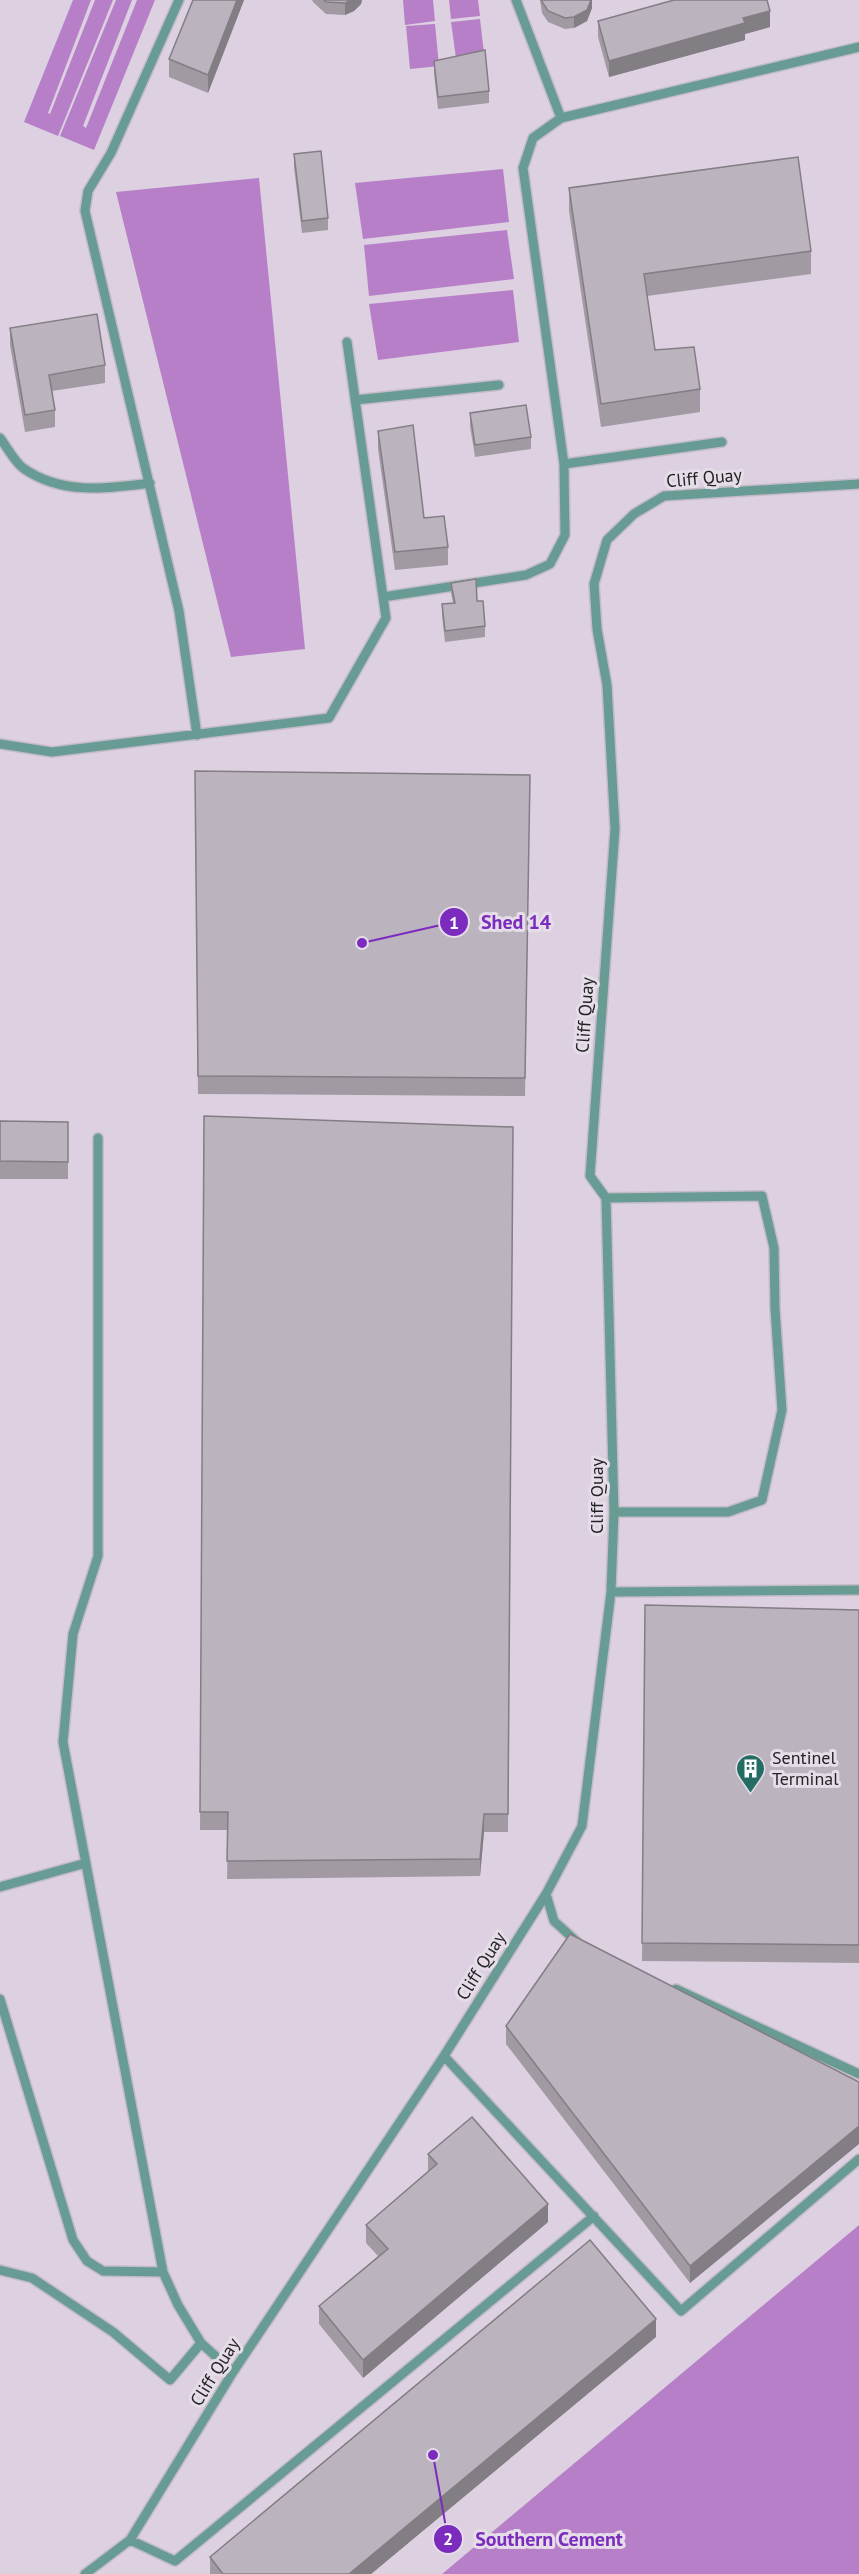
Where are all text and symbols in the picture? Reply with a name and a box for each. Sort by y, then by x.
street label: Cliff Quay [665,463,743,492]
callout: Shed 14 [439,903,563,941]
text: Shed 14 [481,909,552,935]
text: 1 [449,911,459,934]
street label: Cliff Quay [570,976,599,1054]
street label: Cliff Quay [585,1457,608,1534]
place label: Sentinel Terminal [772,1746,839,1790]
building icon: Sentinel Terminal [735,1752,767,1794]
street label: Cliff Quay [451,1927,511,2004]
street label: Cliff Quay [185,2333,245,2410]
callout: Southern Cement [433,2520,635,2558]
text: Southern Cement [475,2526,623,2552]
text: 2 [443,2527,453,2550]

